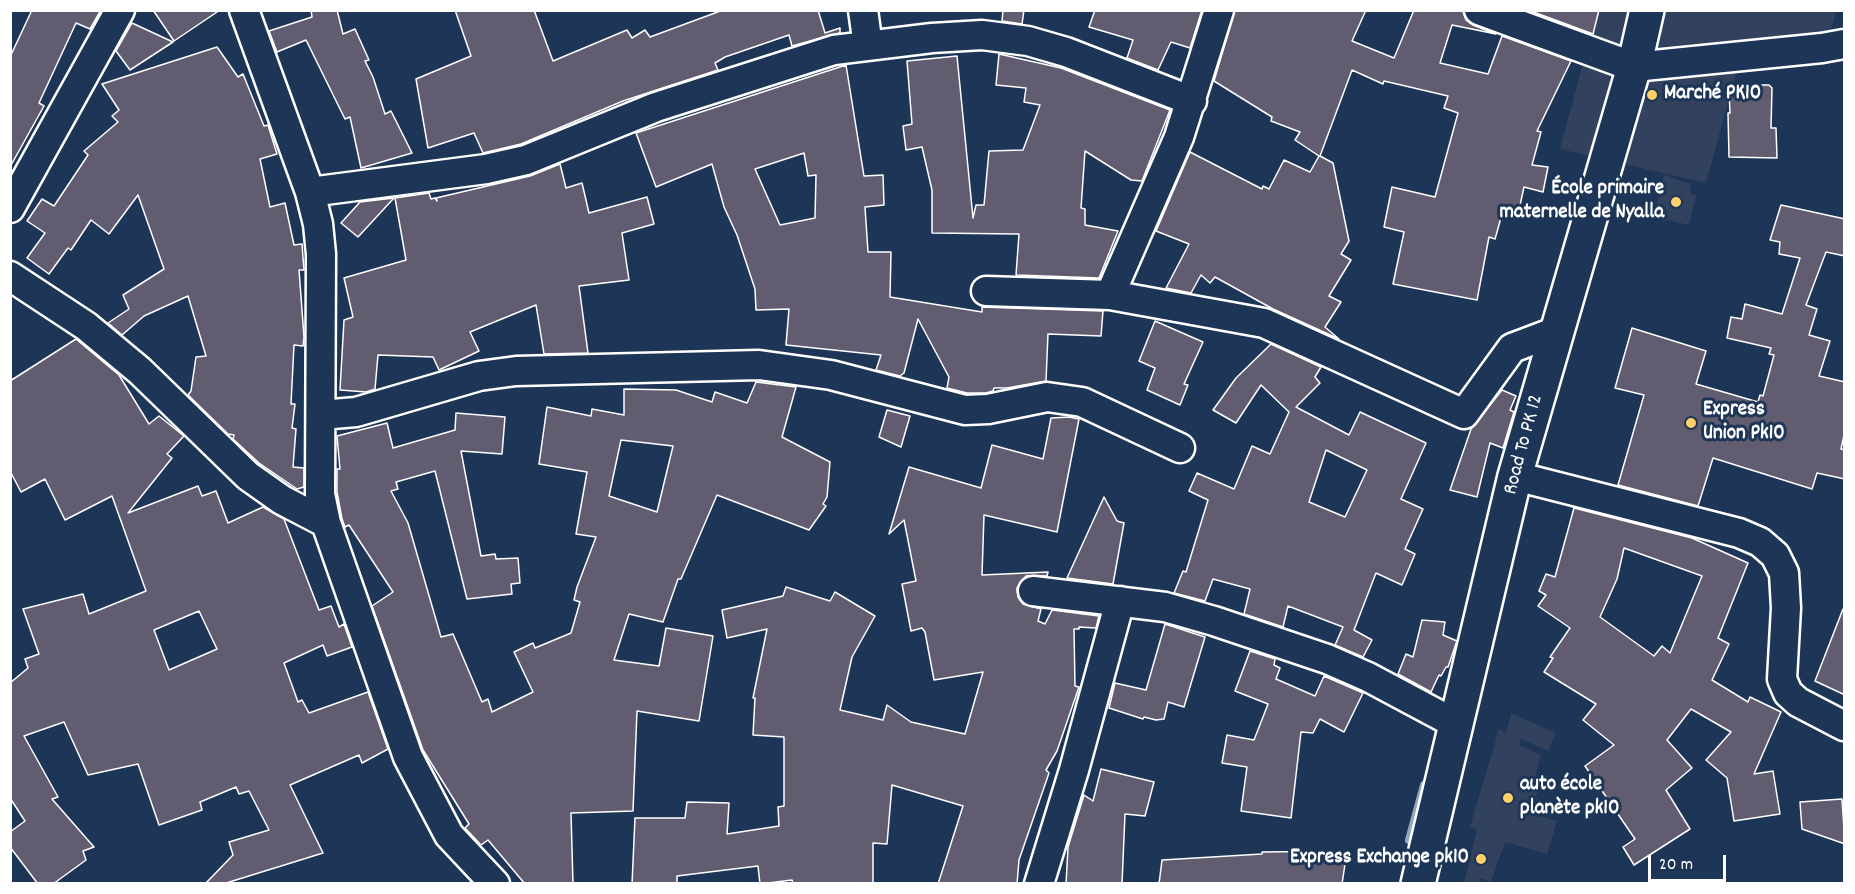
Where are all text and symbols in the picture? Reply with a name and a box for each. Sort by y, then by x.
place label: Marché PK10 [1664,82,1761,108]
marker: Marché PK10 [1645,88,1659,102]
place label: École primaire maternelle de Nyalla [1499,177,1664,227]
marker: École primaire maternelle de Nyalla [1669,195,1683,209]
street label: Road To PK 12 [1500,392,1550,498]
place label: Express Union Pk10 [1703,398,1785,448]
marker: Express Union Pk10 [1684,416,1698,430]
place label: auto école planète pk10 [1520,773,1619,823]
marker: auto école planète pk10 [1501,791,1515,805]
scale bar [1651,843,1729,881]
place label: Express Exchange pk10 [1290,846,1469,872]
marker: Express Exchange pk10 [1474,852,1488,866]
text: 20 m [1659,853,1693,878]

